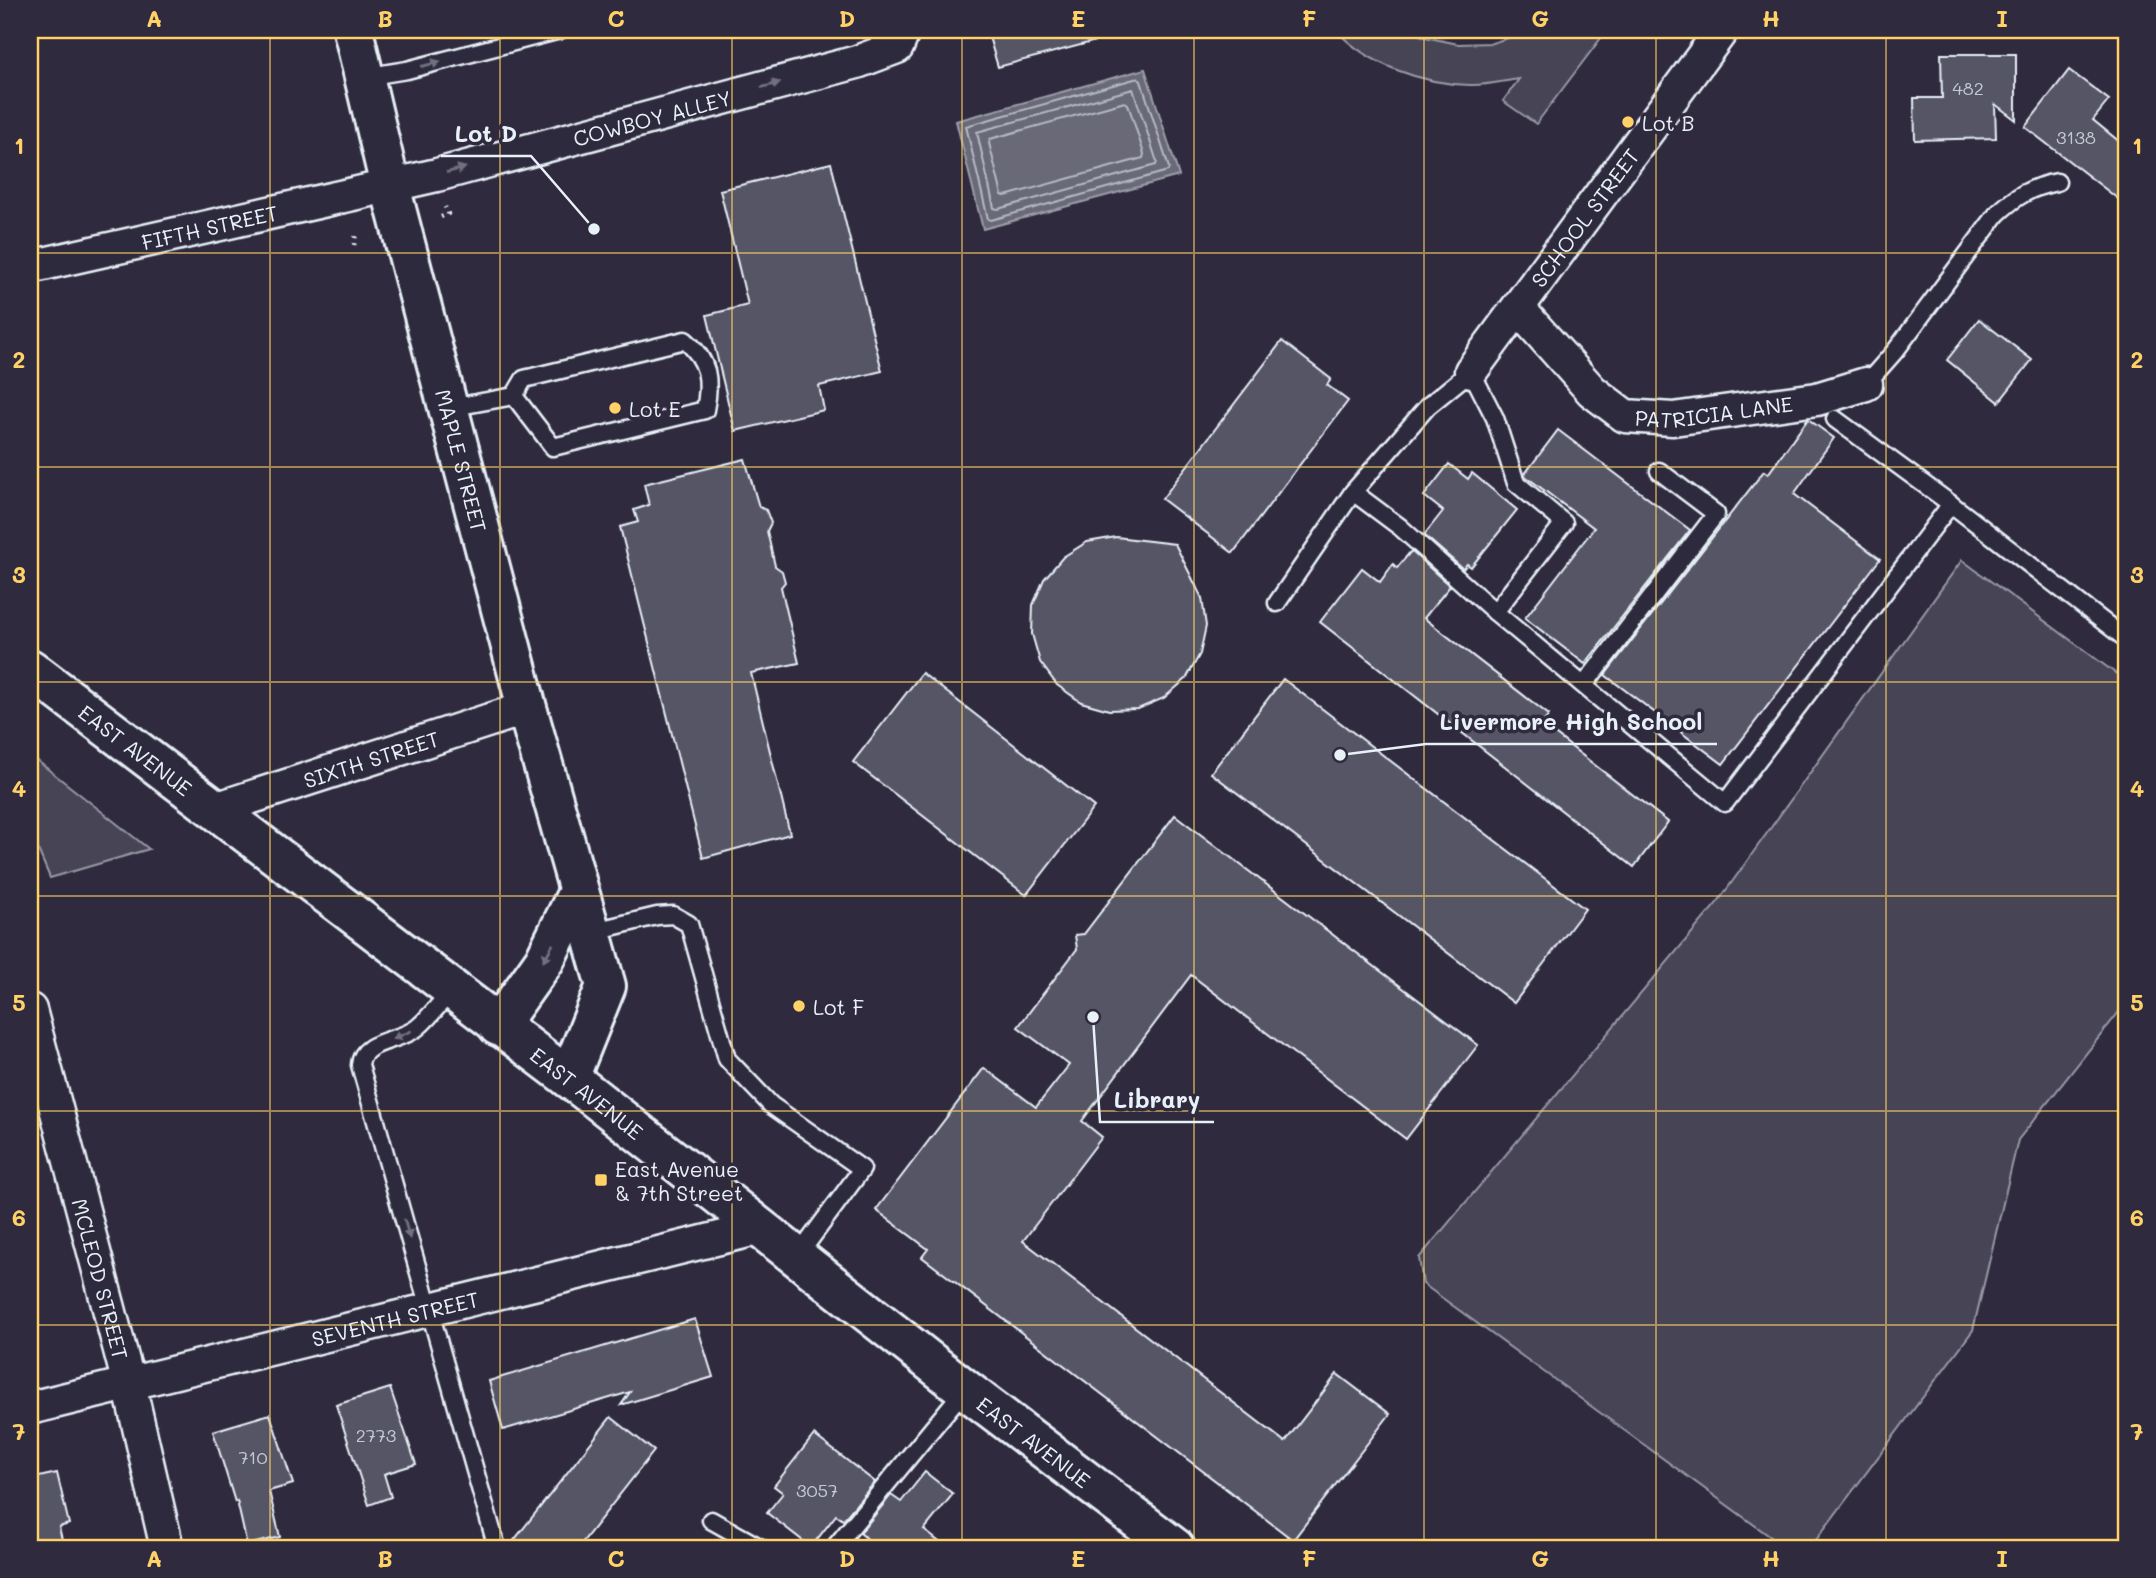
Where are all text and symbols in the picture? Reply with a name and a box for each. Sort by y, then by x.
text: A [146,3,162,33]
text: B [377,3,393,33]
text: C [607,3,625,33]
text: D [839,3,855,33]
text: E [1071,3,1085,33]
text: F [1302,3,1316,33]
text: G [1531,3,1549,33]
text: H [1762,3,1780,33]
text: I [1996,3,2008,33]
one-way arrow [420,58,442,69]
house number: 482 [1952,76,1984,100]
one-way arrow [760,79,782,90]
street label: COWBOY ALLEY [570,83,734,151]
place label: Lot B [1642,109,1695,136]
callout: Lot D [441,112,531,156]
marker: Lot B [1620,114,1636,130]
text: Lot D [455,118,517,148]
house number: 3138 [2056,125,2096,149]
text: 1 [14,130,24,160]
text: 1 [2132,130,2142,160]
street label: SCHOOL STREET [1524,142,1644,292]
one-way arrow [445,164,467,175]
street label: FIFTH STREET [139,198,280,255]
text: 2 [13,344,25,374]
text: 2 [2131,344,2143,374]
street label: MAPLE STREET [430,386,494,535]
street label: PATRICIA LANE [1634,389,1794,432]
place label: Lot E [629,395,681,422]
marker: Lot E [607,400,623,416]
text: 3 [12,559,26,589]
text: 3 [2130,559,2144,589]
street label: EAST AVENUE [74,698,198,801]
callout: Livermore High School [1426,700,1717,744]
text: Livermore High School [1440,706,1702,736]
street label: SIXTH STREET [300,724,442,793]
text: 4 [12,773,26,803]
text: 4 [2130,773,2144,803]
one-way arrow [542,943,554,963]
text: 5 [12,987,26,1017]
text: 5 [2130,987,2144,1017]
place label: Lot F [813,993,864,1020]
marker: Lot F [791,998,807,1014]
one-way arrow [392,1029,412,1041]
street label: EAST AVENUE [526,1040,649,1145]
callout: Library [1100,1078,1214,1122]
text: Library [1114,1084,1200,1114]
place label: East Avenue & 7th Street [615,1155,743,1206]
marker: East Avenue & 7th Street [593,1172,609,1188]
street label: MCLEOD STREET [67,1195,135,1362]
text: 6 [12,1202,26,1232]
text: 6 [2130,1202,2144,1232]
one-way arrow [402,1219,412,1240]
street label: SEVENTH STREET [309,1284,481,1352]
street label: EAST AVENUE [972,1390,1096,1493]
text: 7 [13,1416,26,1446]
text: 7 [2131,1416,2144,1446]
house number: 2773 [356,1423,396,1447]
house number: 710 [238,1445,268,1469]
house number: 3057 [796,1478,838,1502]
text: A [146,1543,162,1573]
text: B [377,1543,393,1573]
text: C [607,1543,625,1573]
text: D [839,1543,855,1573]
text: E [1071,1543,1085,1573]
text: F [1302,1543,1316,1573]
text: G [1531,1543,1549,1573]
text: H [1762,1543,1780,1573]
text: I [1996,1543,2008,1573]

